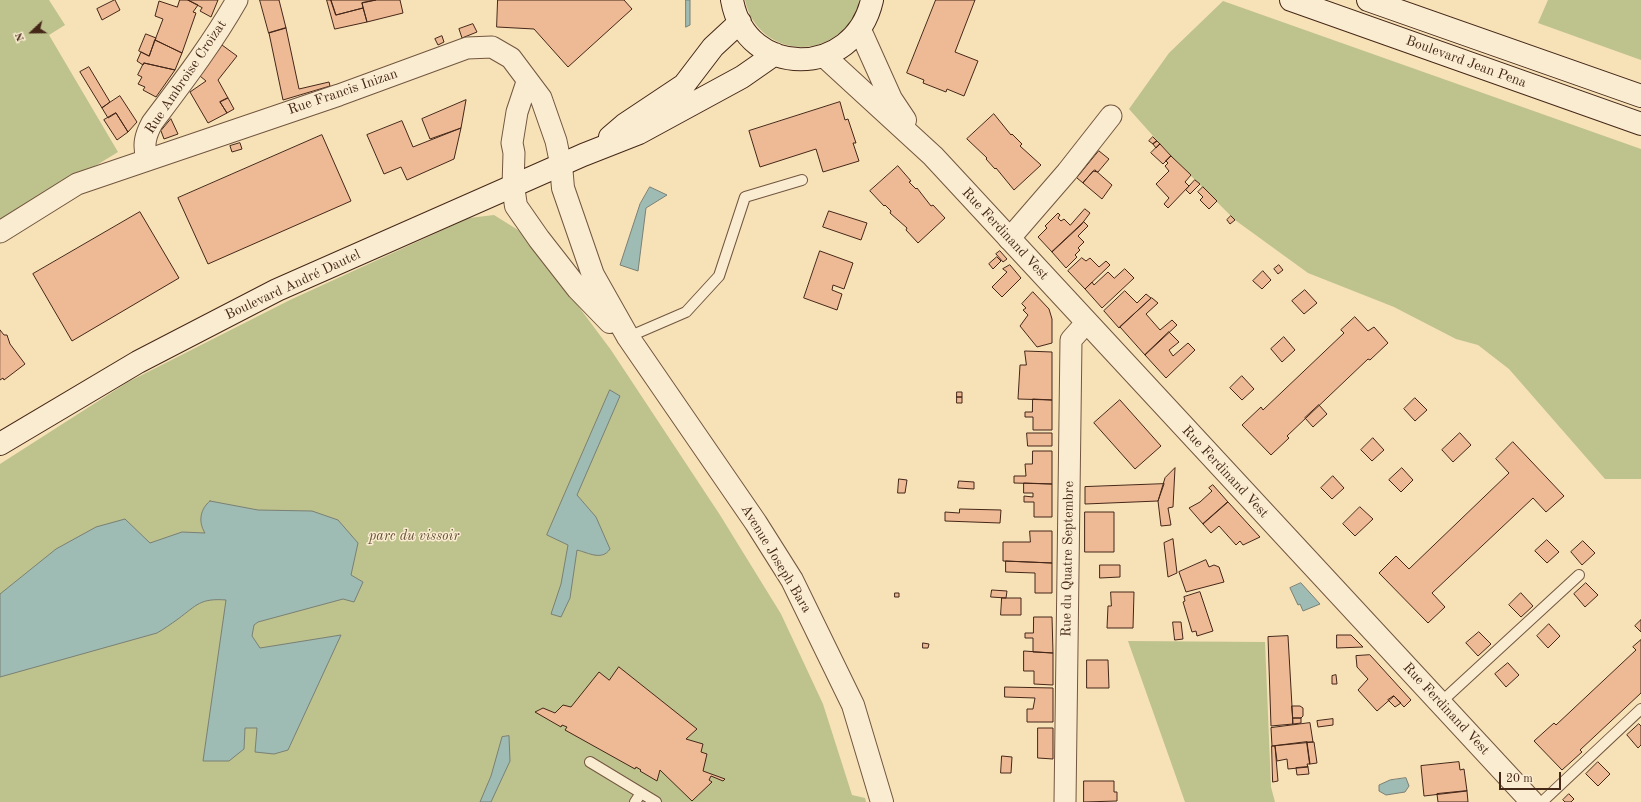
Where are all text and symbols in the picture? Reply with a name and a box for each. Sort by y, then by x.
north arrow [12,12,52,52]
street label: Rue Ambroise Croizat [142,17,230,137]
text: N [14,31,27,43]
street label: Boulevard Jean Pena [1403,32,1529,92]
street label: Rue Francis Inizan [286,65,400,119]
street label: Rue Ferdinand Vest [958,184,1052,284]
street label: Boulevard André Dautel [223,246,363,324]
street label: Rue Ferdinand Vest [1178,422,1272,522]
street label: Rue du Quatre Septembre [1058,481,1078,637]
street label: Avenue Joseph Bara [737,502,815,616]
park label: parc du vissoir [369,528,459,544]
street label: Rue Ferdinand Vest [1399,659,1493,759]
scale bar [1501,764,1563,790]
text: 20 m [1506,773,1533,785]

